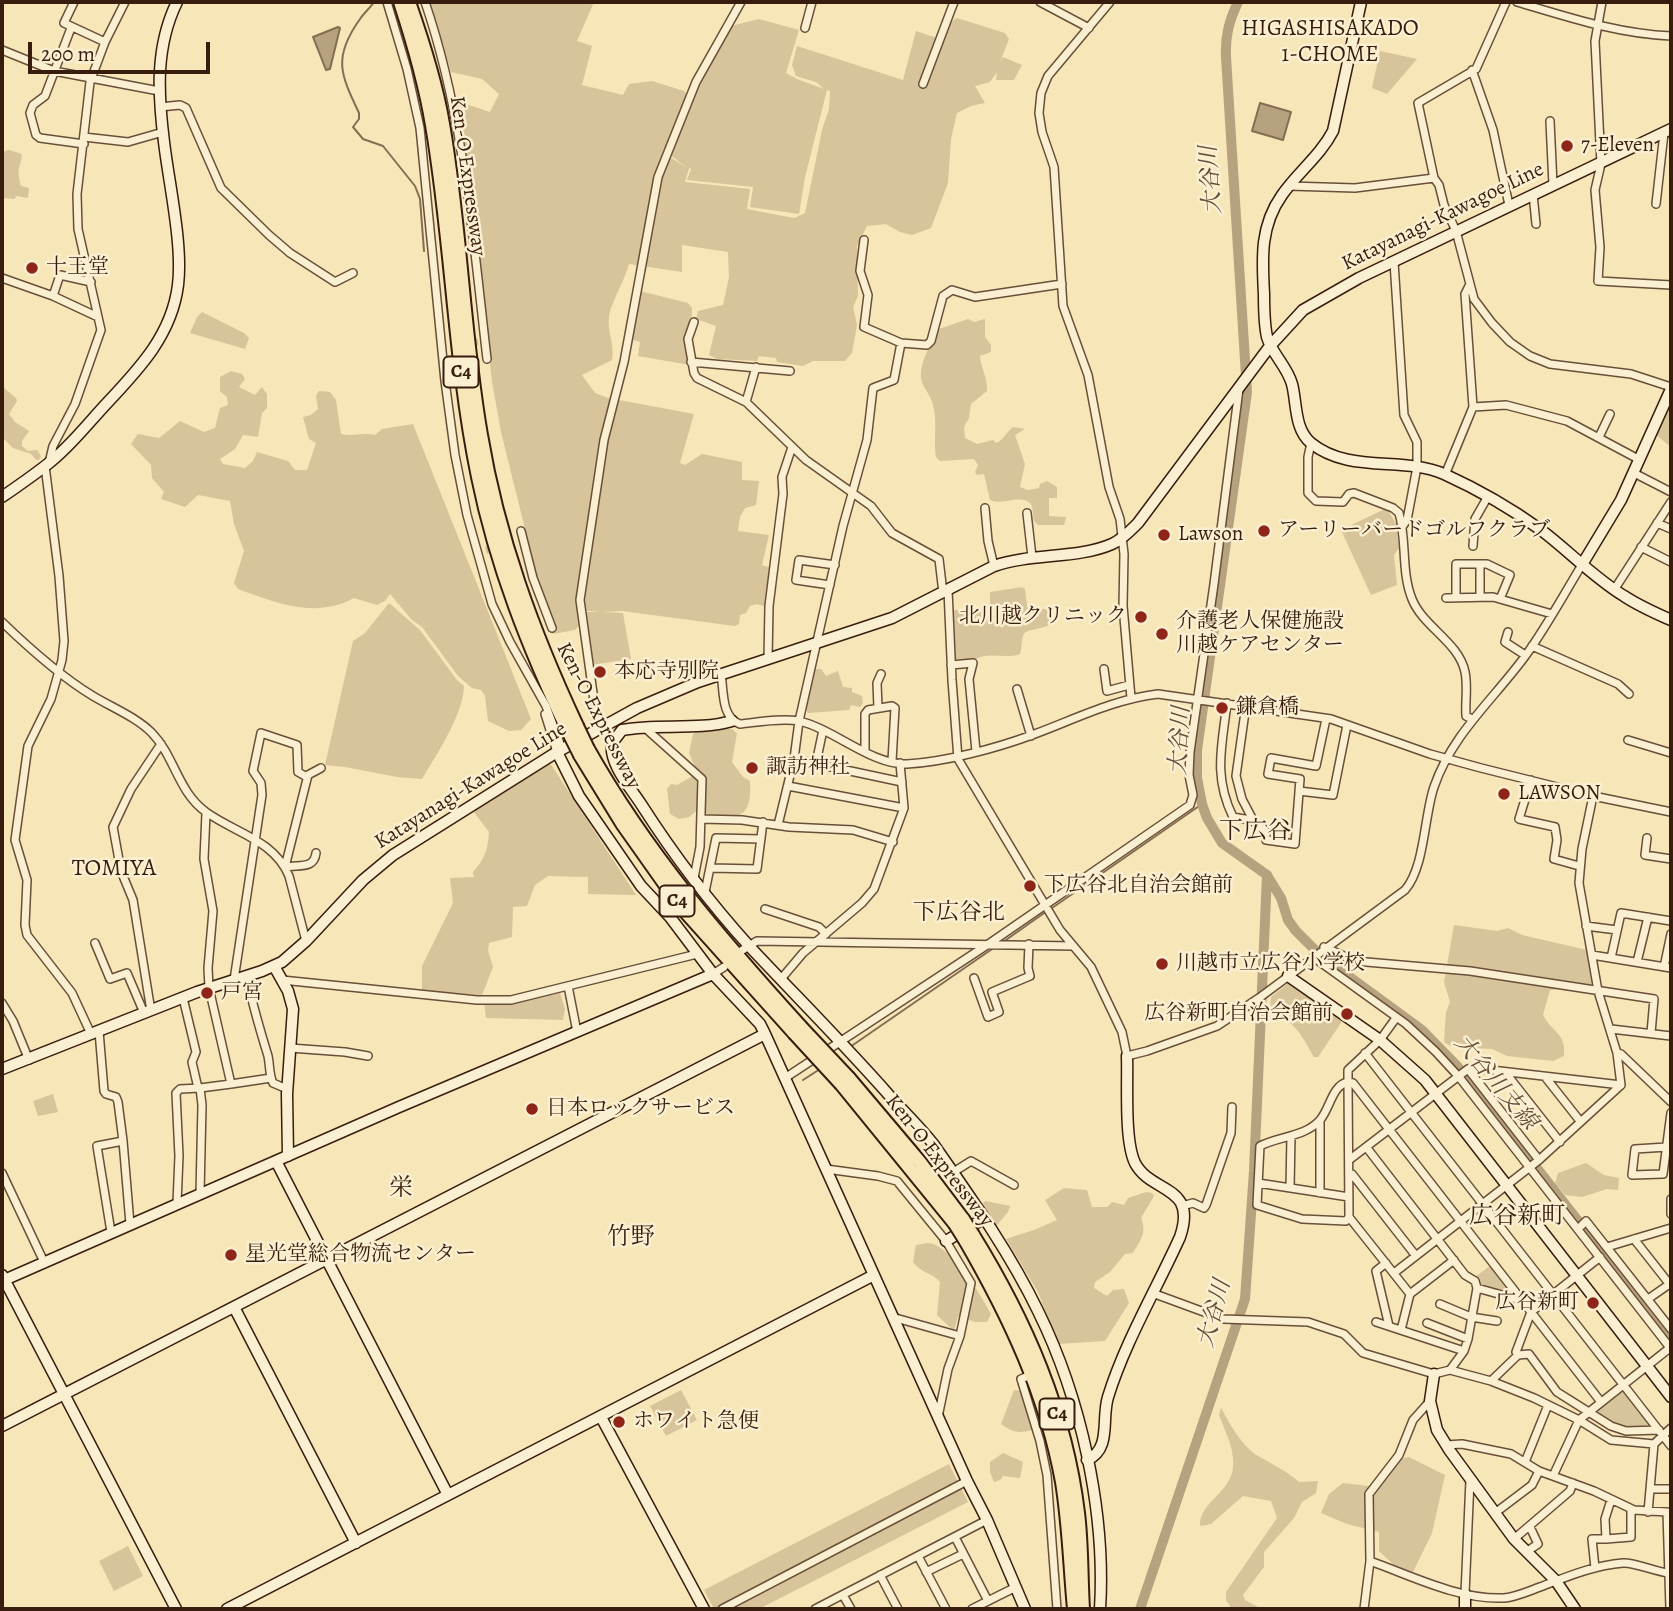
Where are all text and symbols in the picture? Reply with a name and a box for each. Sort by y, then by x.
district label: HIGASHISAKADO 1-CHOME [1230,15,1430,69]
scale bar [32,28,214,72]
text: 200 m [41,40,95,68]
street label: Ken-O Expressway [443,95,491,257]
place label: 7-Eleven [1581,133,1654,159]
marker: 7-Eleven [1559,138,1575,154]
water label: 大谷川 [1196,145,1228,215]
street label: Katayanagi-Kawagoe Line [1338,157,1548,277]
place label: 十王堂 [46,255,109,281]
marker: 十王堂 [24,260,40,276]
road number: C4 [444,356,478,388]
place label: アーリーバードゴルフクラブ [1278,518,1550,544]
place label: Lawson [1178,522,1243,548]
marker: アーリーバードゴルフクラブ [1256,523,1272,539]
marker: Lawson [1156,527,1172,543]
place label: 北川越クリニック [959,604,1127,630]
marker: 北川越クリニック [1133,609,1149,625]
place label: 介護老人保健施設 川越ケアセンター [1176,609,1344,659]
marker: 介護老人保健施設 川越ケアセンター [1154,626,1170,642]
street label: Ken-O Expressway [550,639,646,793]
place label: 本応寺別院 [614,659,719,685]
marker: 本応寺別院 [592,664,608,680]
place label: 鎌倉橋 [1236,695,1299,721]
marker: 鎌倉橋 [1214,700,1230,716]
water label: 大谷川 [1165,706,1197,776]
street label: Katayanagi-Kawagoe Line [370,717,572,855]
place label: 諏訪神社 [766,755,850,781]
marker: 諏訪神社 [744,760,760,776]
place label: LAWSON [1518,781,1601,807]
marker: LAWSON [1496,786,1512,802]
district label: 下広谷 [1219,818,1291,846]
district label: TOMIYA [67,855,161,883]
place label: 下広谷北自治会館前 [1044,873,1233,899]
marker: 下広谷北自治会館前 [1022,878,1038,894]
road number: C4 [660,886,694,917]
district label: 下広谷北 [913,899,1005,927]
place label: 川越市立広谷小学校 [1176,951,1365,977]
marker: 川越市立広谷小学校 [1154,956,1170,972]
place label: 戸宮 [221,980,263,1006]
marker: 戸宮 [199,985,215,1001]
place label: 広谷新町自治会館前 [1144,1001,1333,1027]
marker: 広谷新町自治会館前 [1339,1006,1355,1022]
water label: 大谷川支線 [1447,1030,1543,1136]
street label: Ken-O Expressway [880,1090,998,1232]
place label: 日本ロックサービス [546,1096,735,1122]
marker: 日本ロックサービス [524,1101,540,1117]
district label: 栄 [389,1175,413,1203]
district label: 広谷新町 [1469,1203,1565,1231]
district label: 竹野 [607,1224,655,1252]
place label: 星光堂総合物流センター [245,1242,476,1268]
marker: 星光堂総合物流センター [223,1247,239,1263]
water label: 大谷川 [1193,1277,1237,1351]
place label: 広谷新町 [1495,1290,1579,1316]
marker: 広谷新町 [1585,1295,1601,1311]
road number: C4 [1040,1398,1074,1430]
place label: ホワイト急便 [633,1409,759,1435]
marker: ホワイト急便 [611,1414,627,1430]

